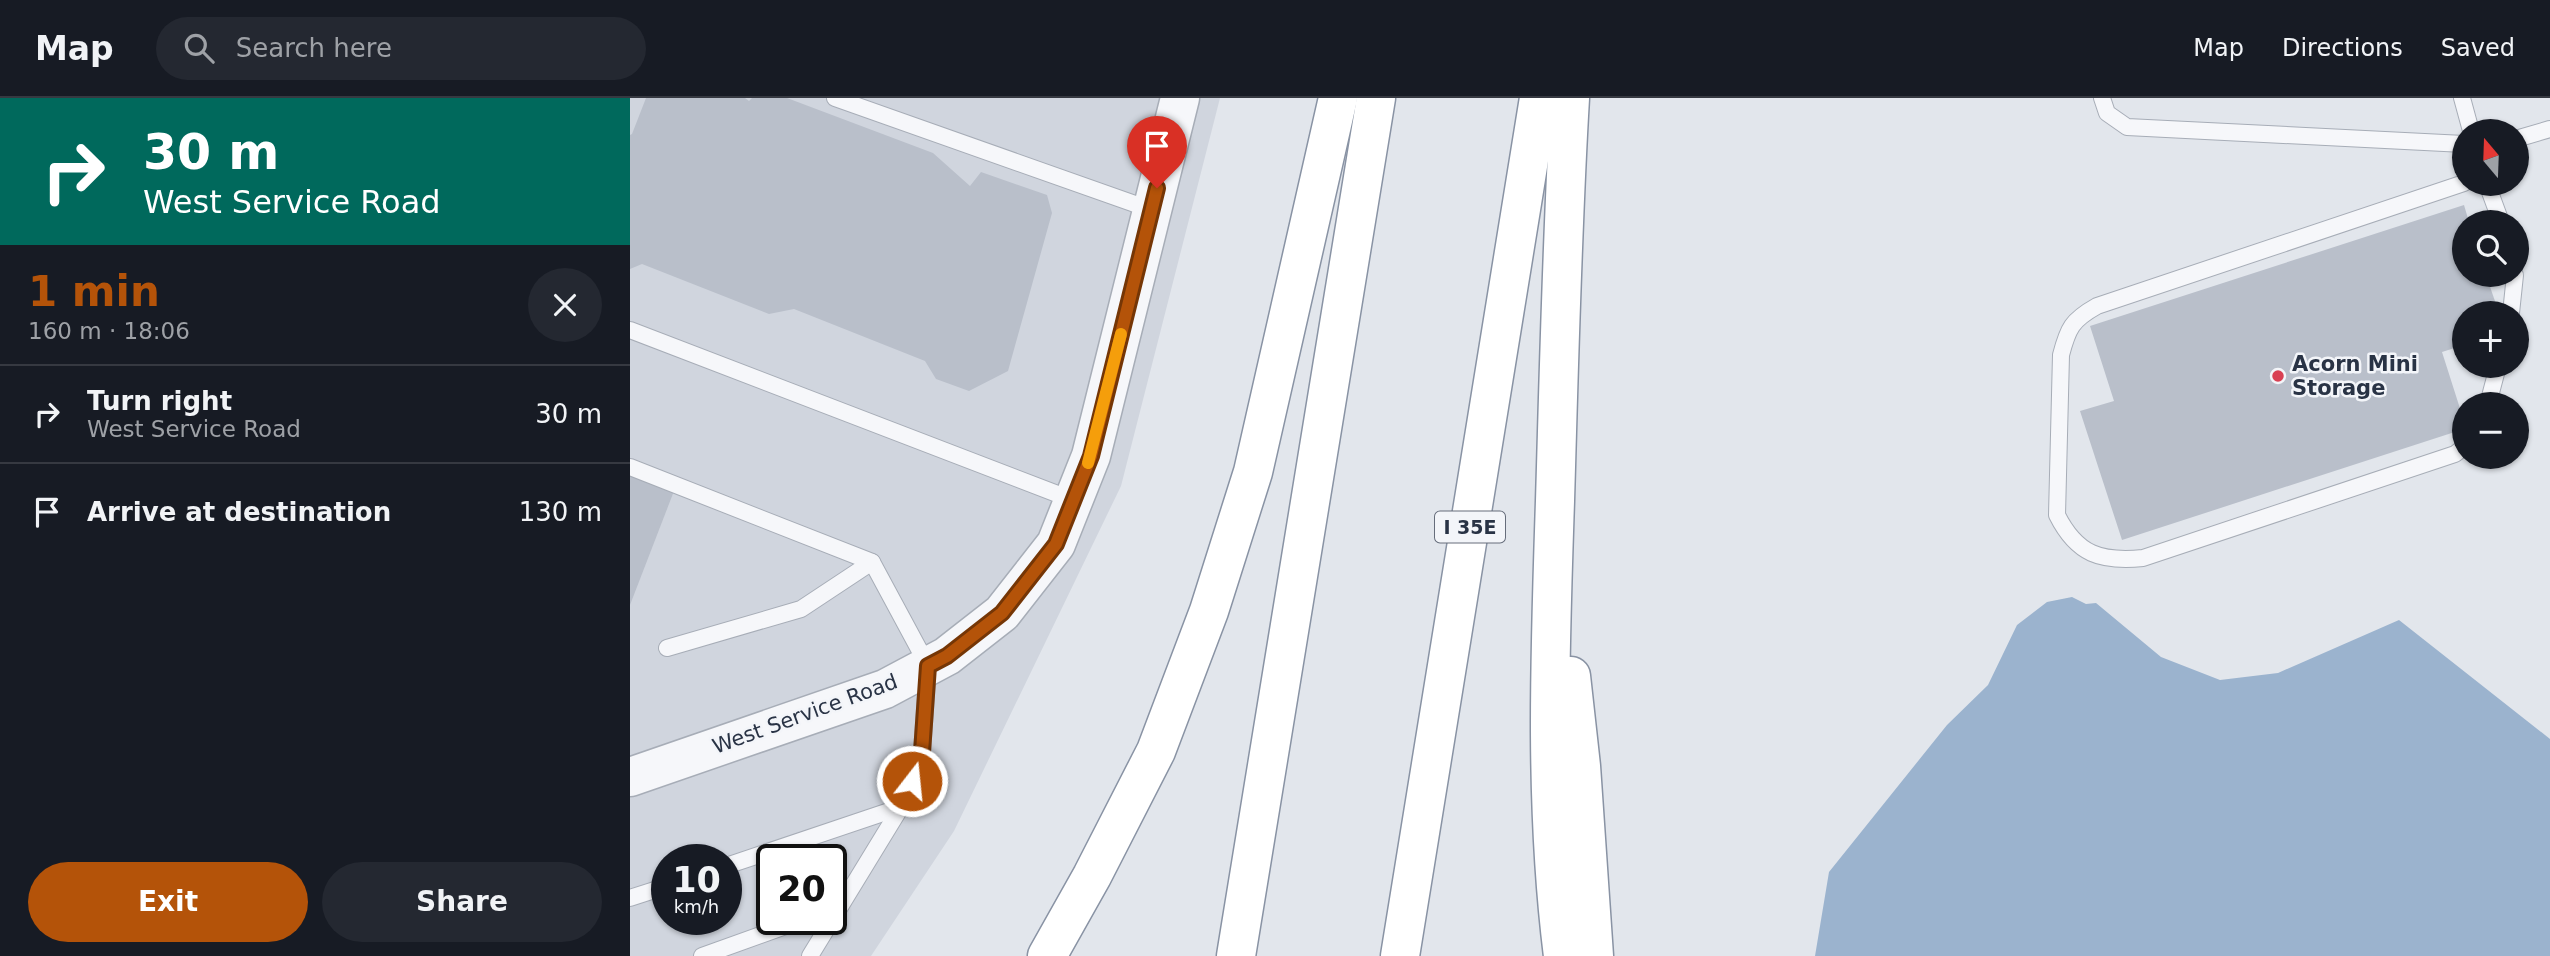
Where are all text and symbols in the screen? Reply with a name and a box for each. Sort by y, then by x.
search box [156,17,646,80]
text: Map [35,29,114,68]
icon: search [180,29,218,67]
text: Search here [236,33,392,63]
text: Map [2193,34,2244,62]
text: Directions [2282,34,2403,62]
text: Saved [2441,34,2515,62]
pin [1127,116,1187,188]
north arrow [2452,119,2529,196]
map controls [2452,119,2529,469]
text: 30 m [143,124,279,181]
icon: right [28,126,119,217]
icon: arrive [1138,127,1176,165]
text: West Service Road [143,183,441,221]
button: search [2452,210,2529,287]
text: 1 min [28,267,160,316]
button: close [528,268,602,342]
button: + [2452,301,2529,378]
text: 160 m · 18:06 [28,318,190,344]
place label: Acorn Mini Storage [2292,352,2418,400]
marker: Acorn Mini Storage [2270,368,2286,384]
text: Turn right [87,386,232,416]
button: − [2452,392,2529,469]
icon: right [28,395,66,433]
text: 30 m [535,399,602,429]
text: West Service Road [87,416,301,442]
icon: arrive [28,493,66,531]
text: Arrive at destination [87,497,391,527]
text: 130 m [519,497,602,527]
road number: I 35E [1435,512,1505,542]
street label: West Service Road [709,669,901,759]
position arrow [875,744,949,818]
speed limit sign: 20 [756,844,847,935]
text: 10 [672,860,721,900]
button: Exit [28,862,308,942]
button: Share [322,862,602,942]
text: km/h [674,896,719,917]

